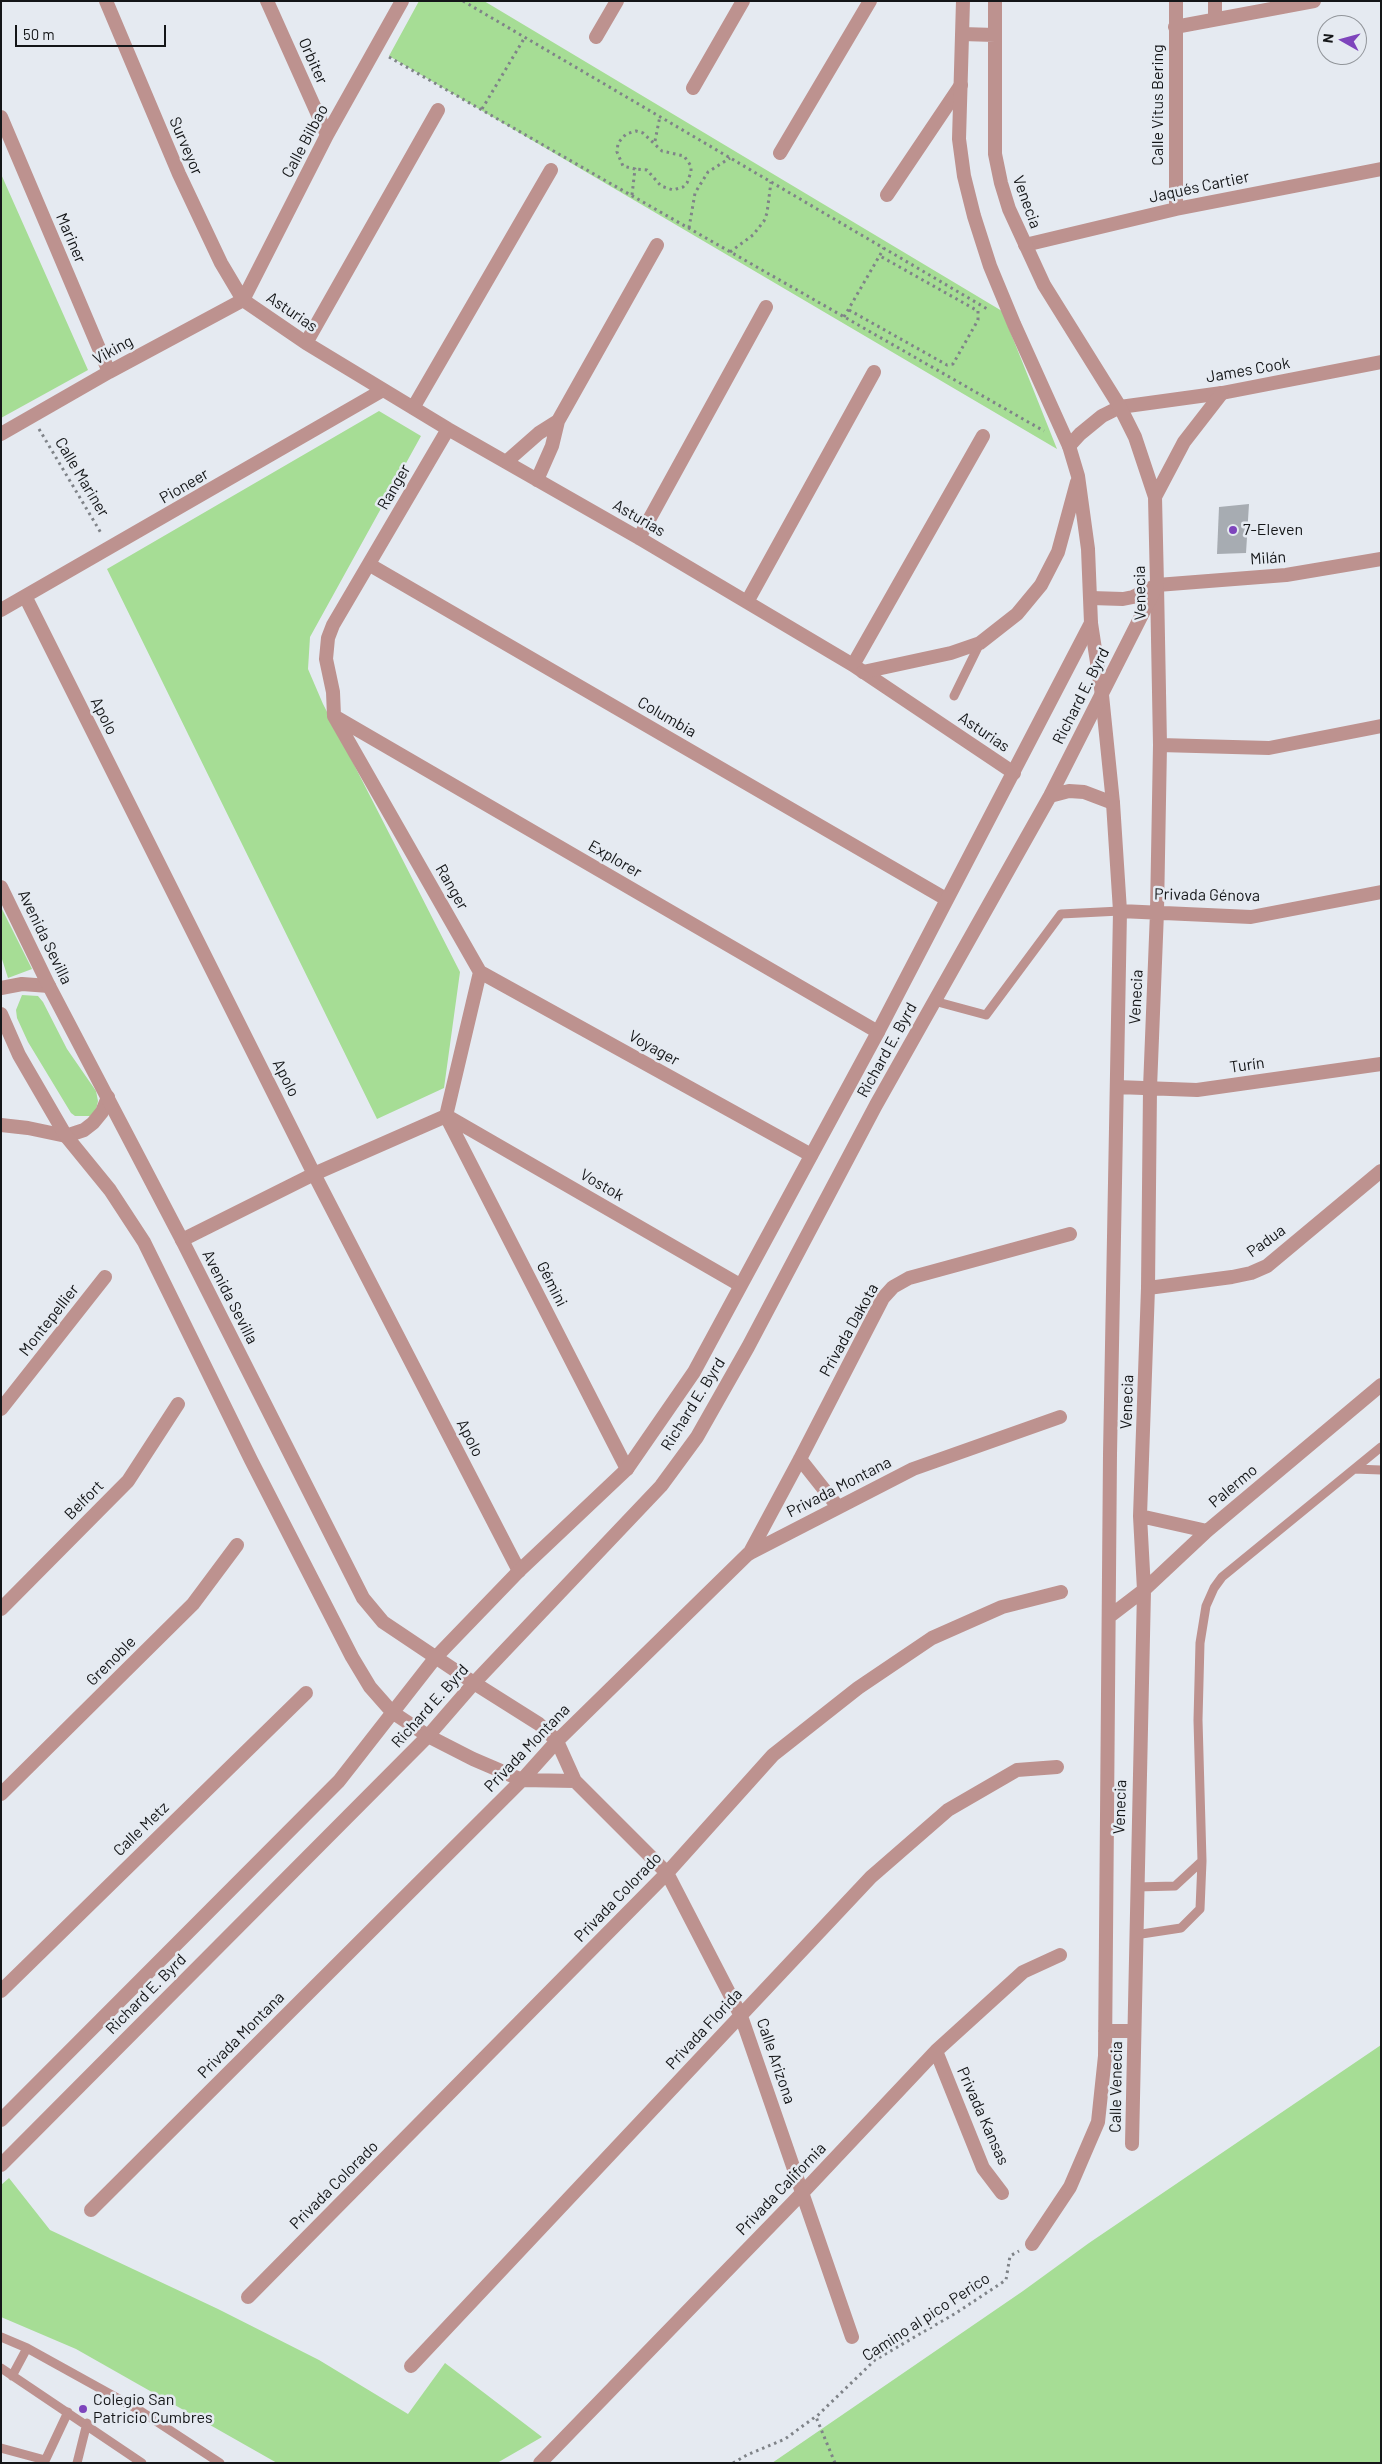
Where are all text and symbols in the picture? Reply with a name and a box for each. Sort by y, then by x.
scale bar [18,15,169,47]
north arrow [1317,15,1367,65]
text: 50 m [23,25,55,43]
text: N [1319,33,1337,44]
street label: Orbiter [294,35,332,87]
street label: Calle Vitus Bering [1148,44,1168,166]
street label: Calle Bilbao [278,101,332,181]
street label: Surveyor [165,114,207,178]
street label: Jaqués Cartier [1147,167,1251,207]
street label: Venecia [1009,173,1045,231]
street label: Mariner [52,210,90,266]
street label: Asturias [263,288,321,336]
street label: Viking [90,331,136,369]
street label: James Cook [1204,353,1292,387]
street label: Calle Mariner [51,434,113,520]
street label: Ranger [373,461,415,513]
street label: Pioneer [156,464,212,508]
street label: Asturias [609,495,669,541]
place label: 7-Eleven [1243,520,1303,540]
marker: 7-Eleven [1227,524,1239,536]
street label: Milán [1249,547,1287,569]
street label: Venecia [1130,565,1150,621]
street label: Richard E. Byrd [1048,645,1114,747]
street label: Columbia [634,692,700,742]
street label: Apolo [86,694,122,738]
street label: Asturias [955,708,1013,756]
street label: Explorer [585,836,645,882]
street label: Ranger [431,861,473,913]
street label: Privada Génova [1154,884,1260,906]
street label: Avenida Sevilla [14,887,76,987]
street label: Venecia [1125,969,1147,1025]
street label: Richard E. Byrd [853,999,921,1101]
street label: Voyager [625,1026,683,1070]
street label: Turín [1228,1053,1266,1077]
street label: Apolo [268,1056,304,1100]
street label: Vostok [577,1165,627,1205]
street label: Padua [1243,1221,1289,1261]
street label: Avenida Sevilla [198,1247,262,1347]
street label: Gémini [532,1258,572,1310]
street label: Montepellier [15,1280,83,1360]
street label: Privada Dakota [816,1280,882,1380]
street label: Richard E. Byrd [657,1354,729,1454]
street label: Venecia [1116,1374,1138,1430]
street label: Apolo [452,1416,488,1460]
street label: Privada Montana [784,1452,894,1522]
street label: Palermo [1205,1460,1261,1512]
street label: Belfort [60,1476,108,1524]
street label: Grenoble [82,1632,140,1690]
street label: Richard E. Byrd [387,1660,473,1752]
street label: Privada Montana [480,1700,574,1796]
street label: Venecia [1109,1779,1131,1835]
street label: Calle Metz [109,1798,173,1860]
street label: Privada Colorado [570,1848,666,1946]
street label: Richard E. Byrd [102,1950,190,2038]
street label: Privada Florida [662,1985,746,2073]
street label: Privada Montana [194,1988,288,2082]
street label: Calle Arizona [752,2016,800,2106]
street label: Calle Venecia [1106,2041,1126,2133]
street label: Privada Kansas [953,2064,1013,2168]
street label: Privada Colorado [286,2137,382,2233]
street label: Privada California [732,2139,830,2239]
street label: Camino al pico Perico [859,2269,993,2365]
place label: Colegio San Patricio Cumbres [93,2390,213,2428]
marker: Colegio San Patricio Cumbres [77,2403,89,2415]

